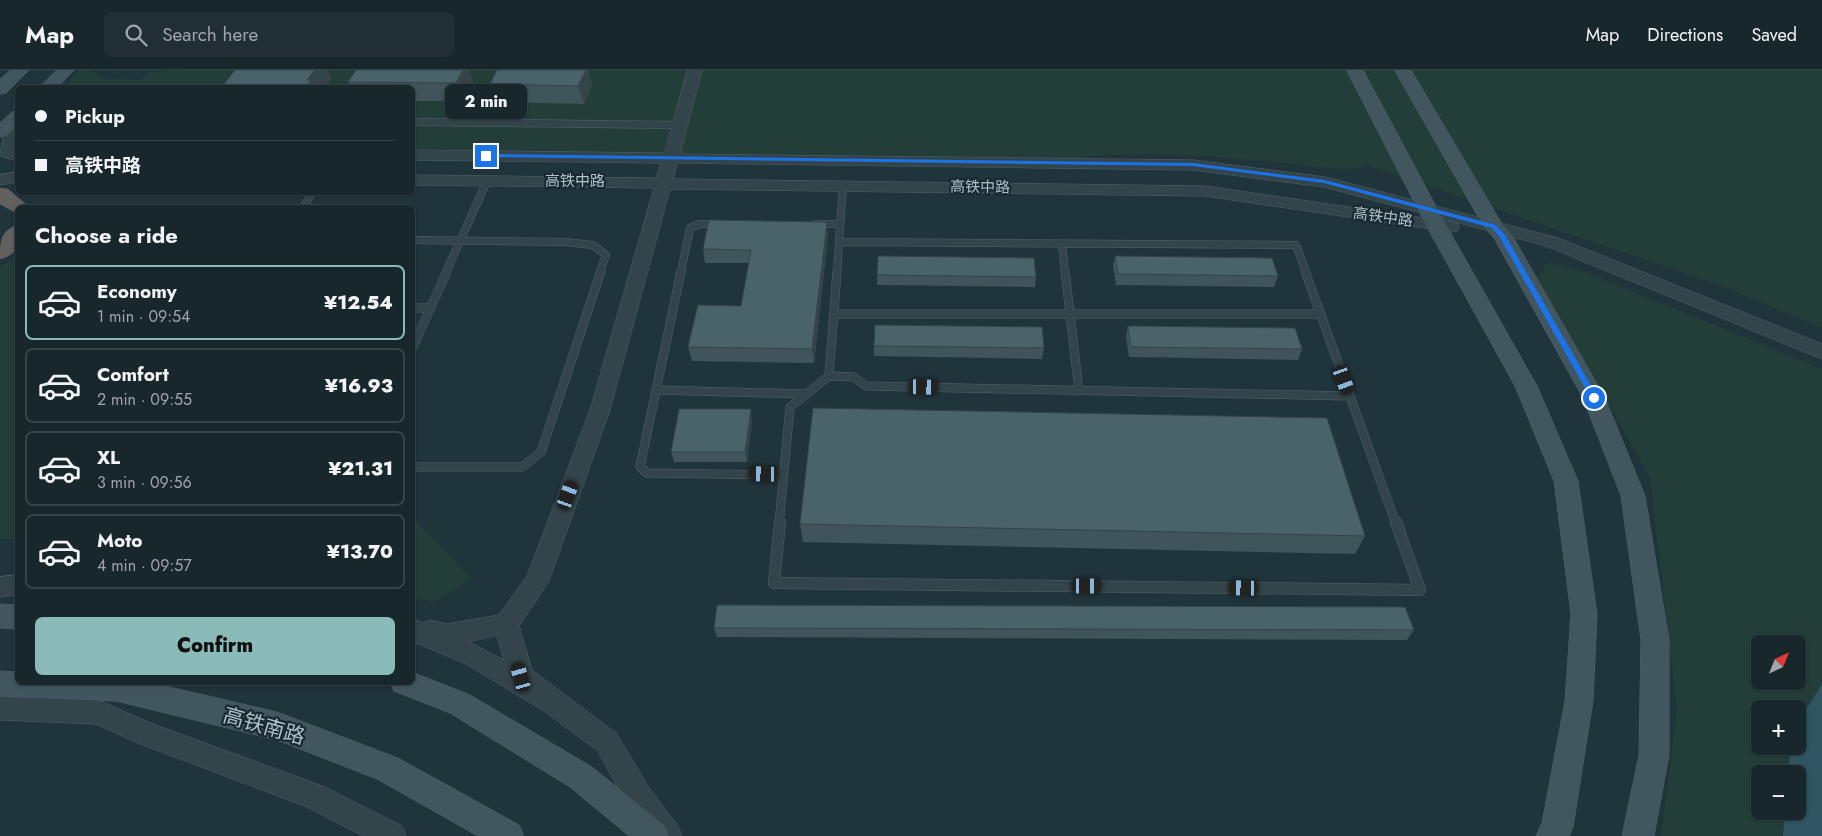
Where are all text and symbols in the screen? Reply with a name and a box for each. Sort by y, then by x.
search box [104,12,454,57]
text: Map [25,17,74,52]
icon: search [122,21,150,49]
text: Search here [162,21,258,48]
text: Map [1586,22,1619,48]
text: Directions [1647,22,1723,48]
text: Saved [1751,22,1797,48]
callout: 2 min [445,83,527,118]
text: 2 min [465,90,507,113]
text: Pickup [65,103,125,130]
route end [475,145,497,167]
text: 高铁中路 [65,152,141,179]
street label: 高铁中路 [545,170,605,192]
street label: 高铁中路 [950,175,1010,199]
street label: 高铁中路 [1352,202,1414,232]
text: Choose a ride [35,219,178,251]
text: Economy [97,278,177,305]
icon: car [37,280,82,325]
text: ¥12.54 [324,289,393,316]
text: 1 min · 09:54 [97,305,190,328]
text: Comfort [97,361,169,388]
icon: car [37,363,82,408]
car [1331,363,1356,397]
text: ¥16.93 [325,372,393,399]
car [908,379,939,395]
route start [1583,387,1605,409]
text: 2 min · 09:55 [97,388,192,411]
text: XL [97,444,120,471]
icon: car [37,446,82,491]
text: ¥21.31 [328,455,393,482]
car [748,466,779,482]
text: 3 min · 09:56 [97,471,192,494]
car [555,478,580,512]
text: Moto [97,527,142,554]
icon: car [37,529,82,574]
text: ¥13.70 [327,538,393,565]
text: 4 min · 09:57 [97,554,192,577]
car [1072,579,1102,594]
car [1228,580,1259,596]
button: Confirm [35,617,395,675]
north arrow [1751,635,1806,690]
map controls [1751,635,1806,820]
car [509,661,532,693]
street label: 高铁南路 [219,700,309,752]
button: + [1751,700,1806,755]
button: − [1751,765,1806,820]

